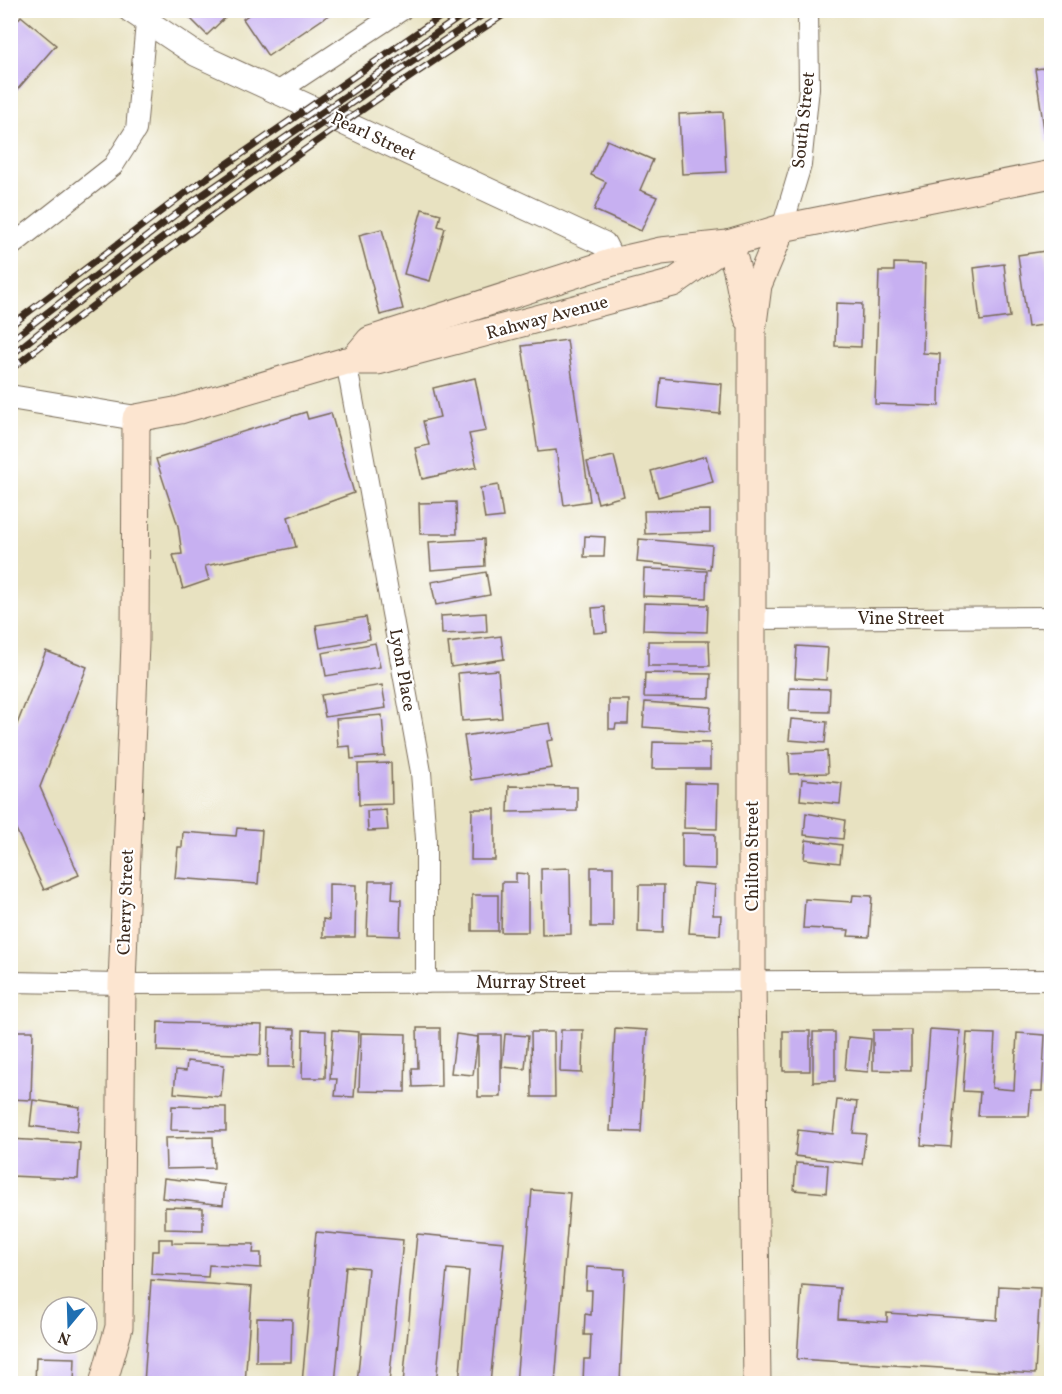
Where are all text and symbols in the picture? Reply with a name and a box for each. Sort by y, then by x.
street label: South Street [787,70,822,170]
street label: Pearl Street [327,107,420,168]
street label: Rahway Avenue [484,290,611,347]
street label: Vine Street [858,607,944,632]
street label: Lyon Place [382,627,421,714]
street label: Chilton Street [741,801,766,911]
street label: Cherry Street [112,849,141,955]
street label: Murray Street [476,971,586,996]
north arrow [39,1295,99,1355]
text: N [55,1325,74,1350]

